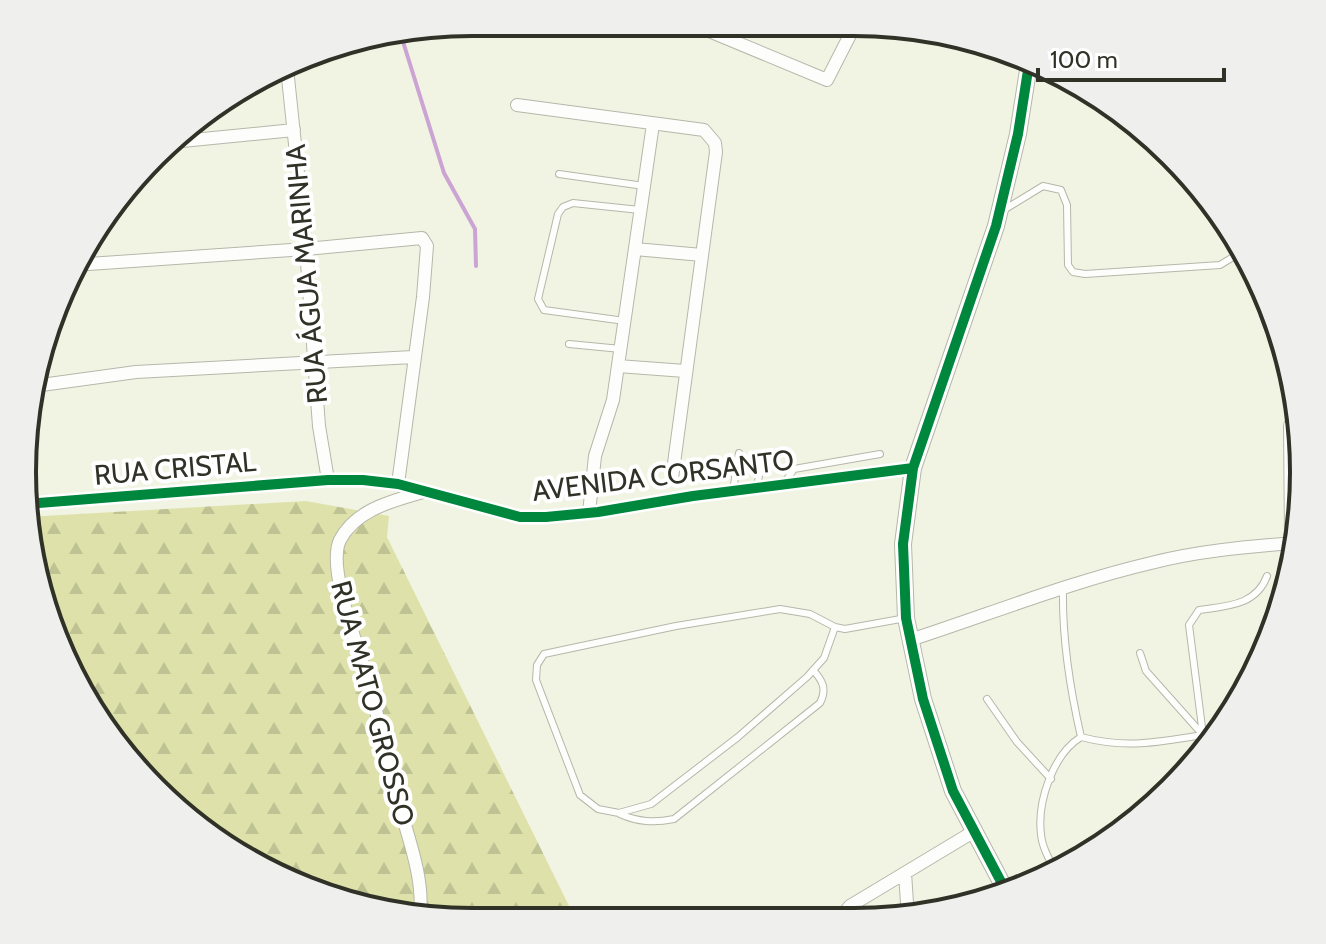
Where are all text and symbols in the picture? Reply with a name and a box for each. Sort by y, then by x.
scale bar [1038,32,1224,82]
text: 100 m [1050,45,1118,74]
street label: RUA ÁGUA MARINHA [278,142,334,405]
street label: AVENIDA CORSANTO [530,442,796,508]
street label: RUA CRISTAL [93,444,257,492]
street label: RUA MATO GROSSO [324,577,422,829]

